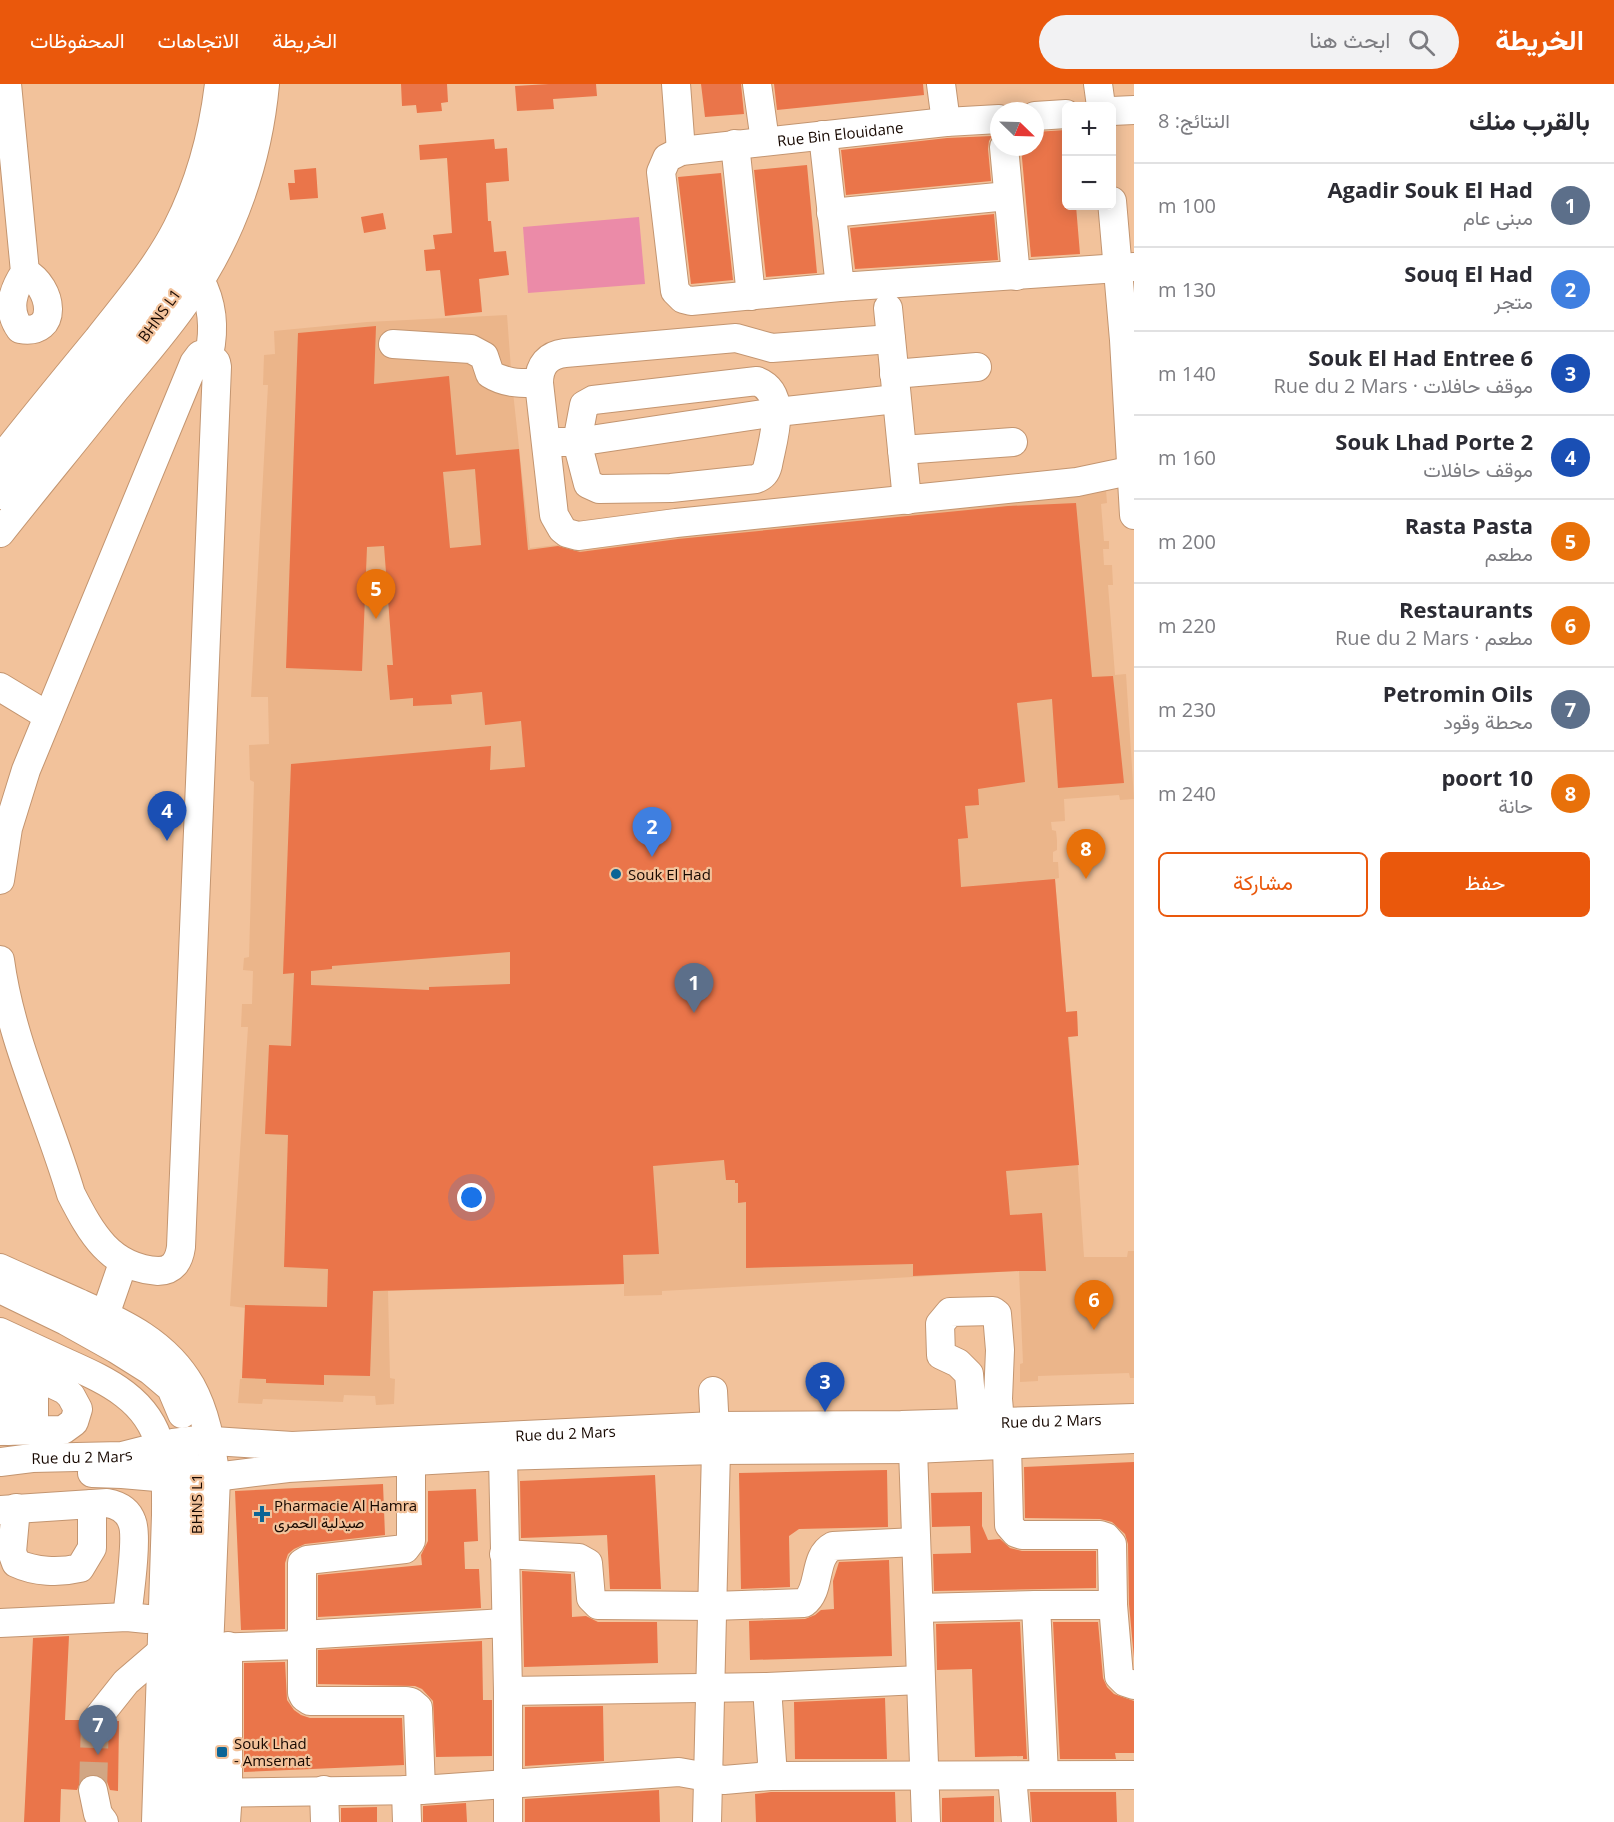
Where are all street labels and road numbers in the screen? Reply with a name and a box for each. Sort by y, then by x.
street label: Rue Bin Elouidane [776,117,904,150]
street label: BHNS L1 [133,285,185,345]
street label: Rue du 2 Mars [1001,1409,1102,1432]
street label: Rue du 2 Mars [515,1421,616,1445]
street label: Rue du 2 Mars [31,1444,134,1468]
street label: BHNS L1 [186,1474,206,1534]

